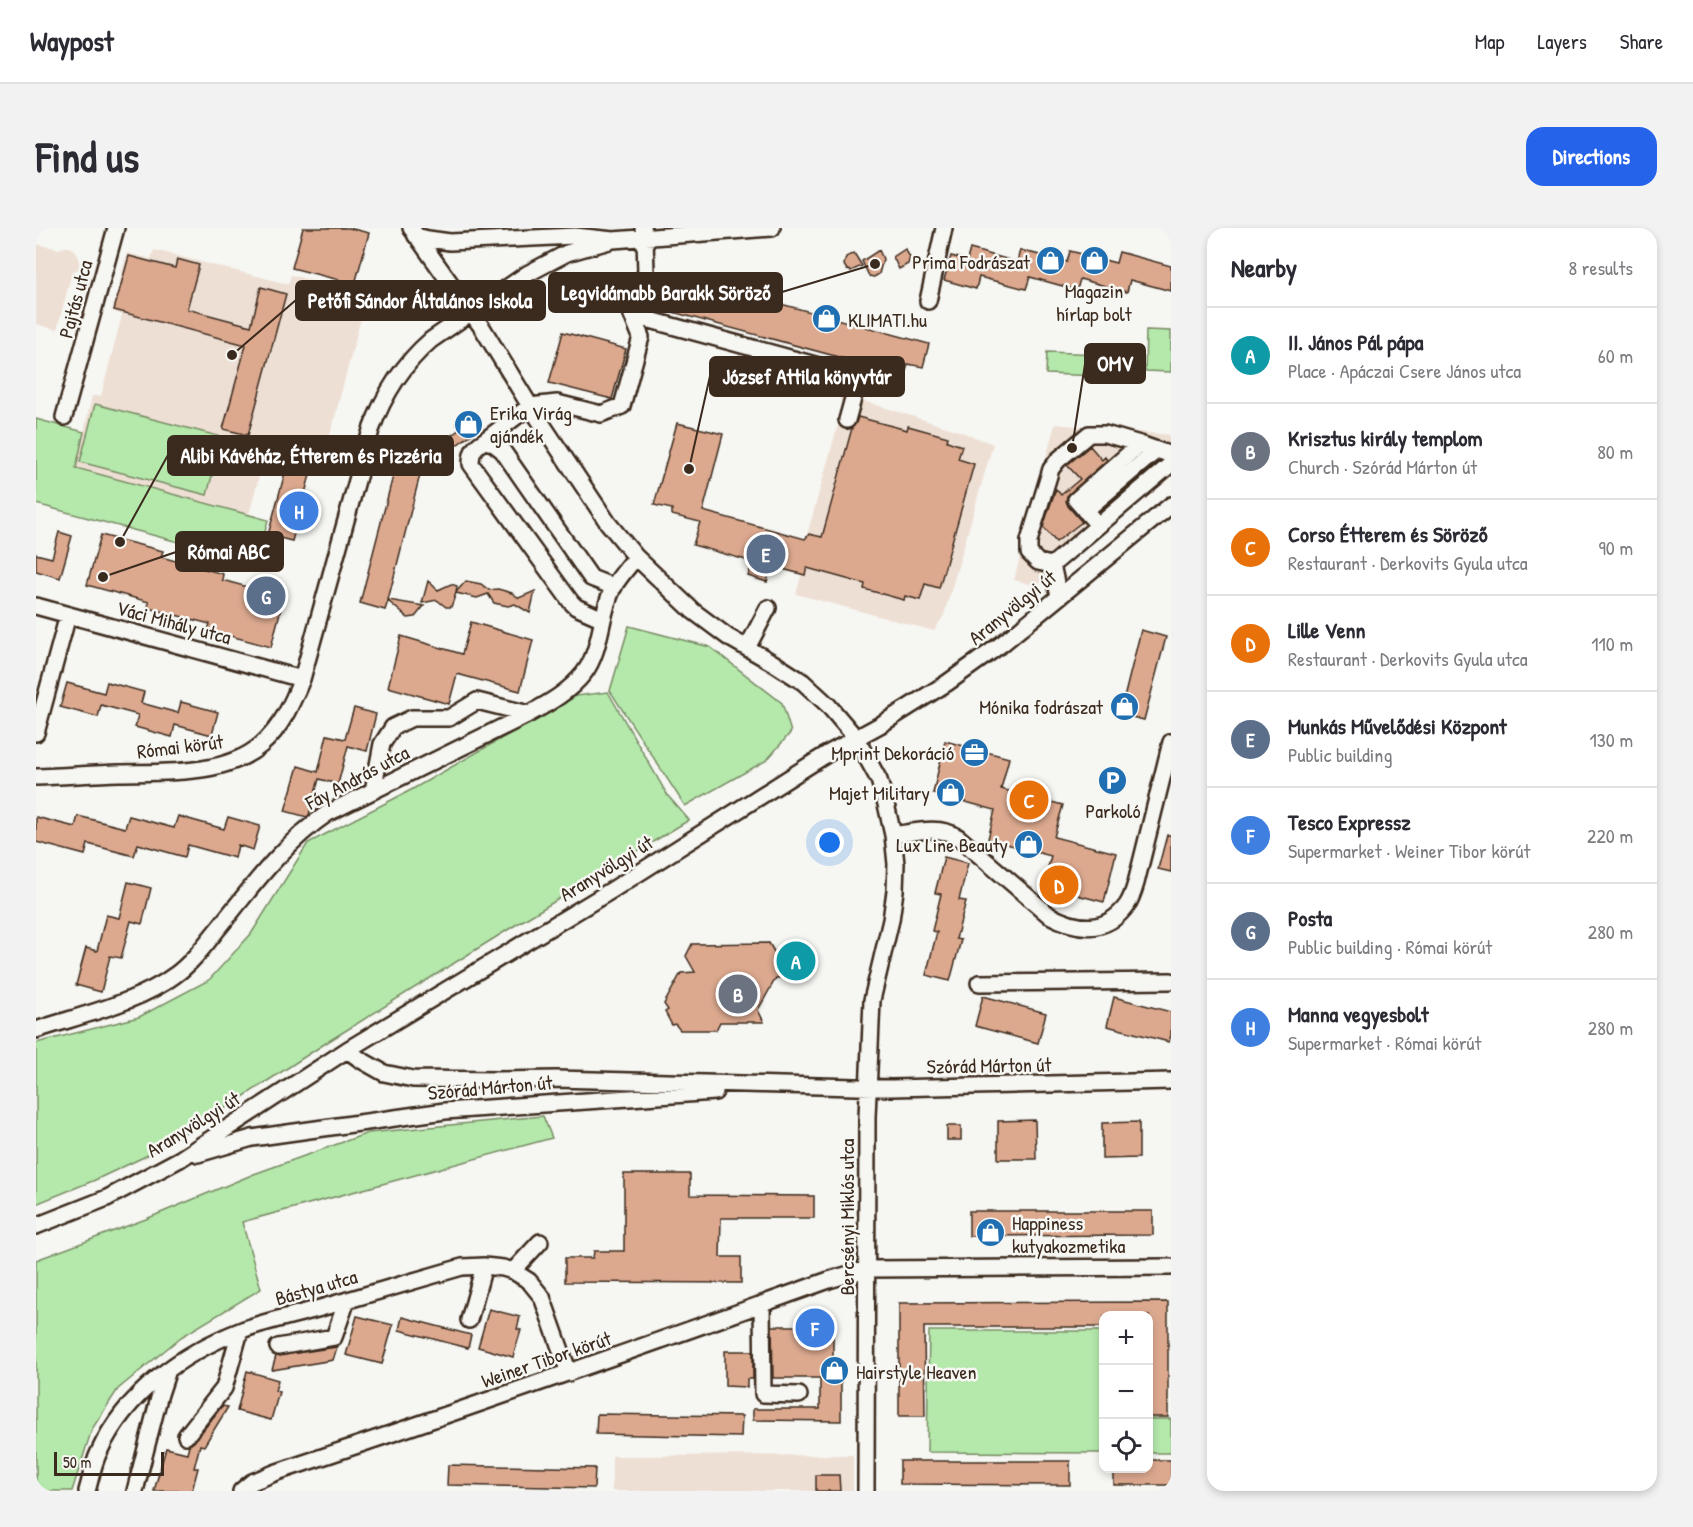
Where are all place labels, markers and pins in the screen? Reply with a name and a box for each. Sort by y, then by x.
shop icon: Magazin hírlap bolt [1078,244,1110,276]
shop icon: Prima Fodrászat [1035,245,1067,277]
place label: Prima Fodrászat [912,248,1031,275]
callout: Legvidámabb Barakk Söröző [549,273,782,312]
place label: Magazin hírlap bolt [1056,277,1133,327]
callout: Petőfi Sándor Általános Iskola [296,281,545,320]
shop icon: KLIMATI.hu [811,303,843,335]
place label: KLIMATI.hu [848,306,927,333]
callout: OMV [1085,344,1145,383]
callout: József Attila könyvtár [710,357,904,396]
place label: Erika Virág ajándék [490,399,572,449]
shop icon: Erika Virág ajándék [453,408,485,440]
callout: Alibi Kávéház, Étterem és Pizzéria [168,436,453,475]
pin: H [280,488,318,534]
callout: Római ABC [176,532,283,571]
pin: E [746,532,786,576]
pin: G [246,574,286,619]
shop icon: Mónika fodrászat [1108,690,1140,722]
place label: Mónika fodrászat [979,693,1104,720]
office icon: Mprint Dekoráció [959,736,991,768]
place label: Mprint Dekoráció [831,739,954,766]
parking icon: Parkoló [1097,764,1129,796]
shop icon: Majet Military [935,776,967,808]
pin: C [1010,778,1048,822]
place label: Majet Military [829,779,930,806]
place label: Parkoló [1086,797,1140,824]
shop icon: Lux Line Beauty [1013,828,1045,860]
place label: Lux Line Beauty [896,831,1008,858]
pin: D [1040,862,1078,908]
pin: A [776,938,816,984]
pin: B [718,972,758,1017]
place label: Happiness kutyakozmetika [1012,1209,1126,1259]
shop icon: Happiness kutyakozmetika [975,1217,1007,1249]
pin: F [796,1306,834,1350]
shop icon: Hairstyle Heaven [819,1355,851,1387]
place label: Hairstyle Heaven [856,1358,976,1385]

